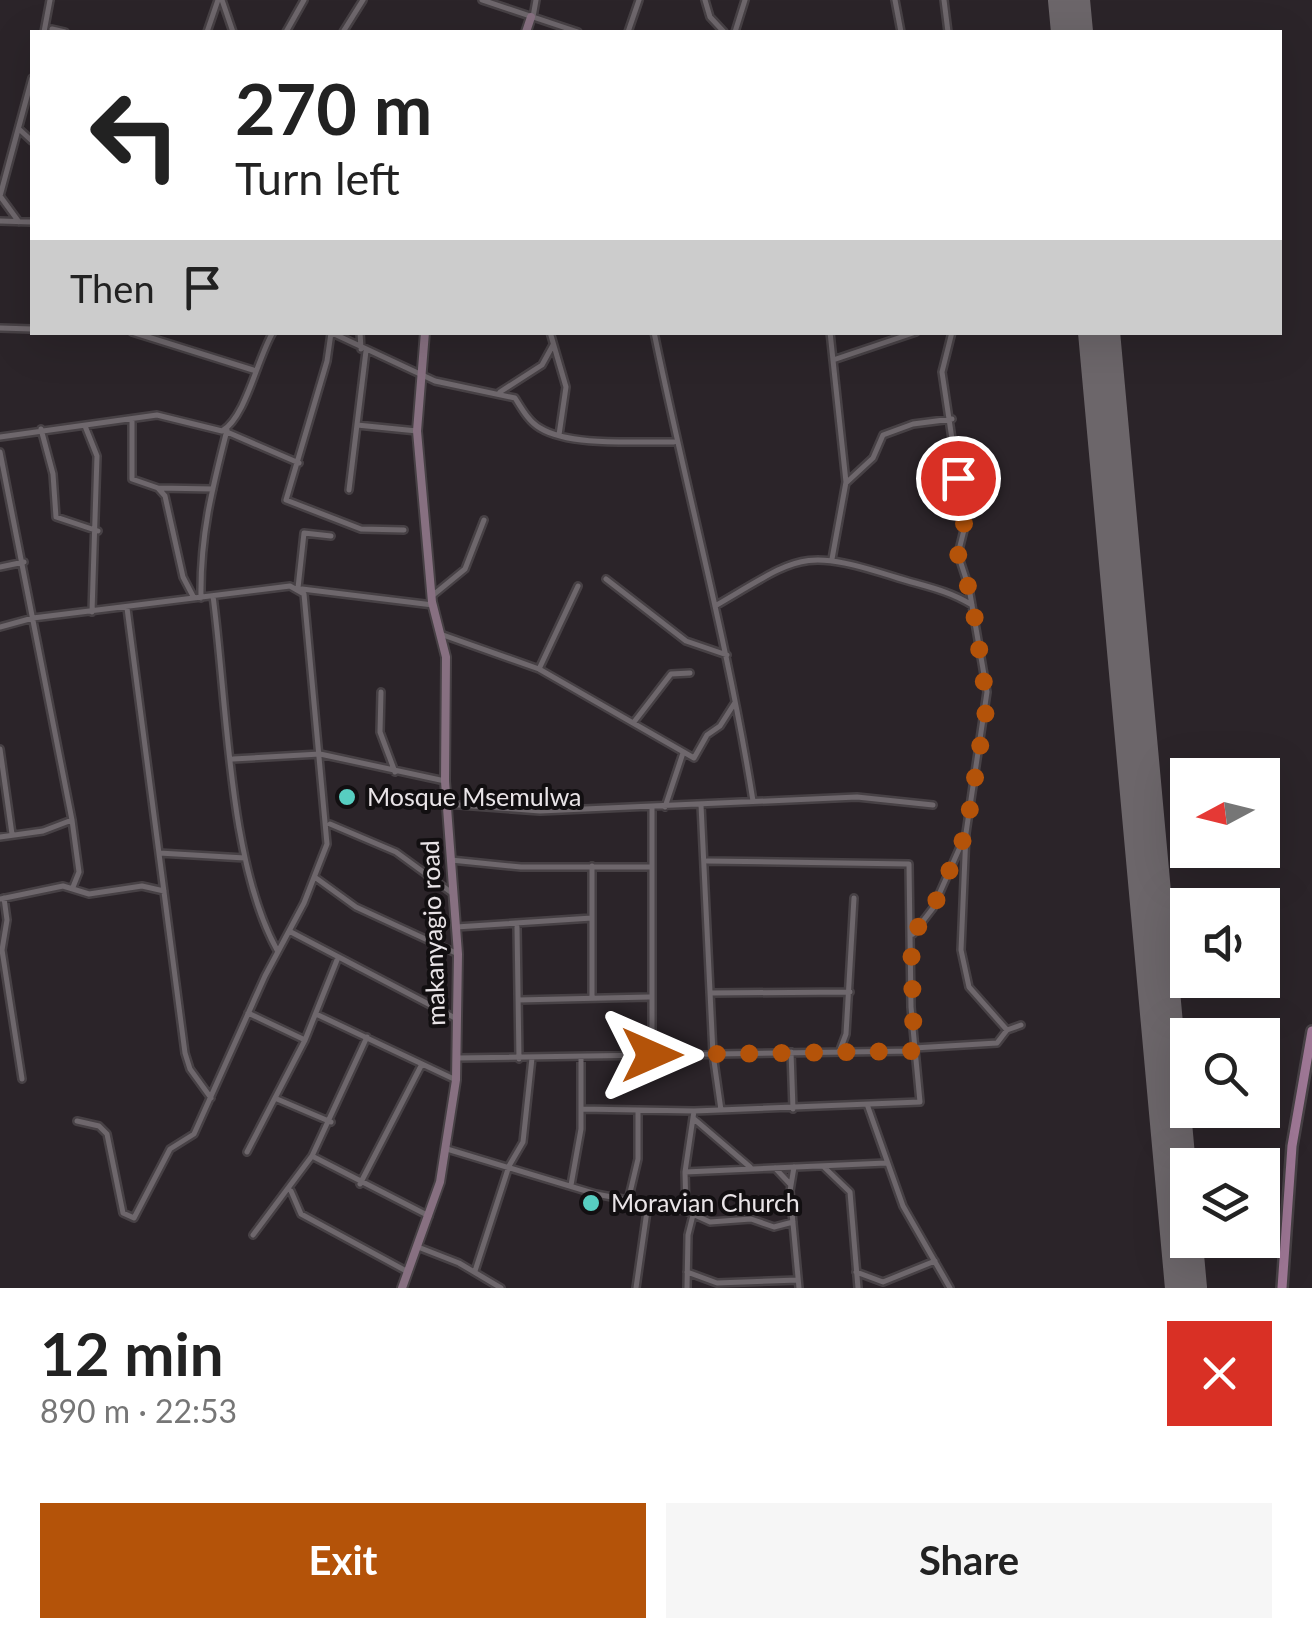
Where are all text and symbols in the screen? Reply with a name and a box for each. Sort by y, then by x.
text: 270 m [235,66,432,150]
icon: left [70,70,200,200]
text: Turn left [235,151,400,205]
icon: arrive [175,260,230,315]
text: Then [70,265,155,311]
pin [916,436,1001,521]
icon: arrive [931,451,986,506]
north arrow [1170,758,1280,868]
map controls [1170,758,1280,1258]
place label: Mosque Msemulwa [367,781,582,811]
marker: Mosque Msemulwa [336,786,358,808]
street label: makanyagio road [414,840,450,1026]
button: sound [1170,888,1280,998]
position arrow [600,1003,704,1107]
button: search [1170,1018,1280,1128]
button: layers [1170,1148,1280,1258]
place label: Moravian Church [611,1187,800,1217]
marker: Moravian Church [580,1192,602,1214]
text: 12 min [40,1317,224,1389]
button: close [1167,1321,1272,1426]
text: 890 m · 22:53 [40,1391,237,1430]
button: Exit [40,1503,646,1618]
button: Share [666,1503,1272,1618]

